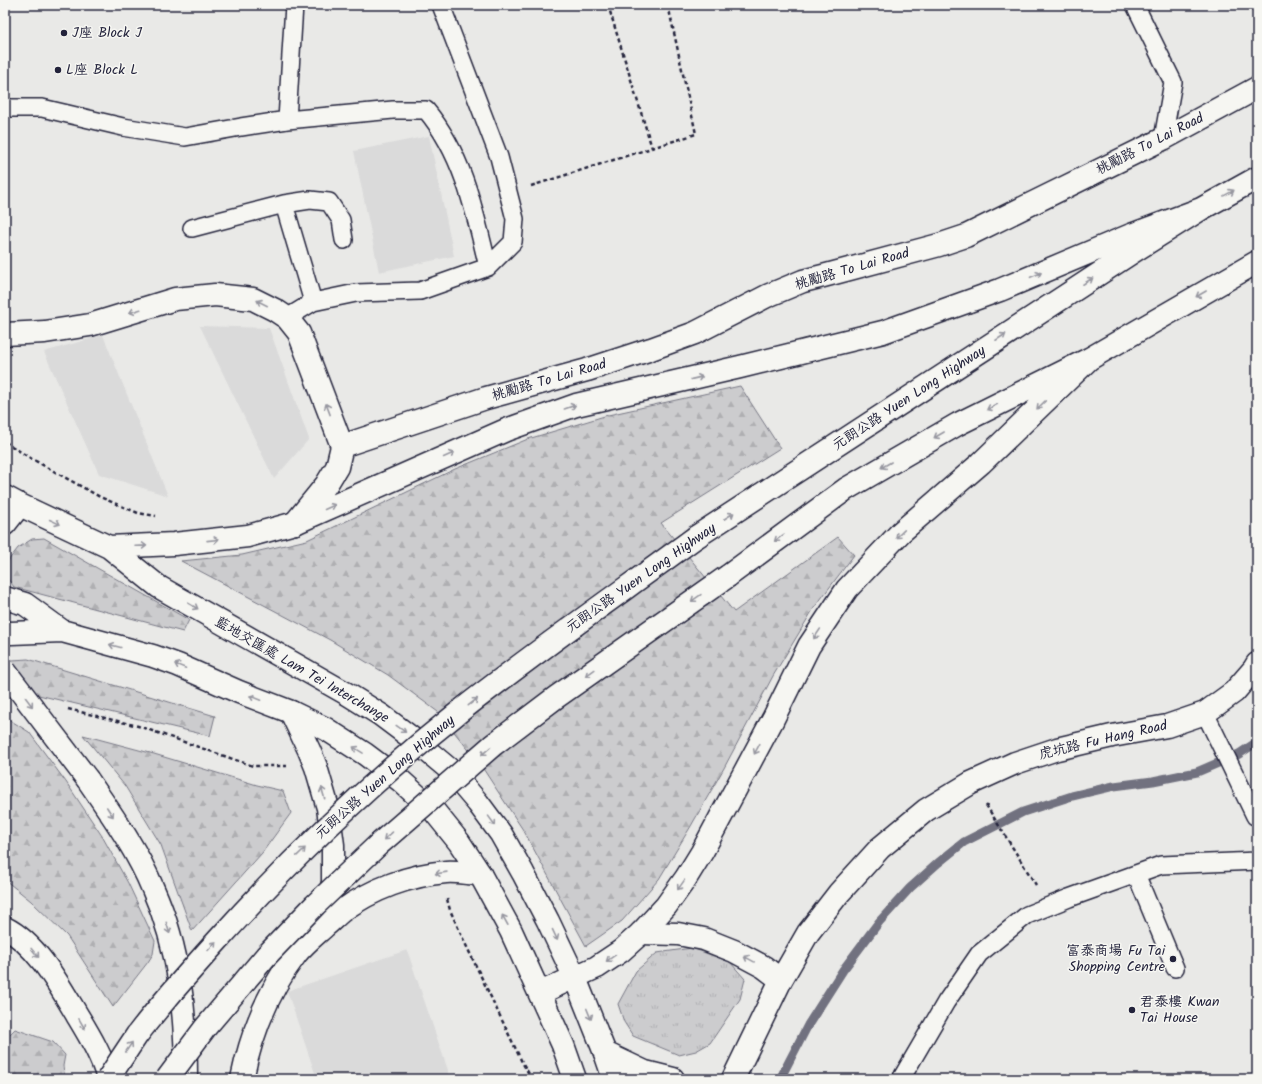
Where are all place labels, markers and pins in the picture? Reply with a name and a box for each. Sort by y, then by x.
place label: J座 Block J [72,22,142,44]
marker: J座 Block J [59,28,69,38]
place label: L座 Block L [66,59,138,81]
marker: L座 Block L [53,65,63,75]
place label: 富泰商場 Fu Tai Shopping Centre [1066,940,1166,978]
marker: 富泰商場 Fu Tai Shopping Centre [1168,954,1178,964]
place label: 君泰樓 Kwan Tai House [1140,991,1219,1029]
marker: 君泰樓 Kwan Tai House [1127,1005,1137,1015]

